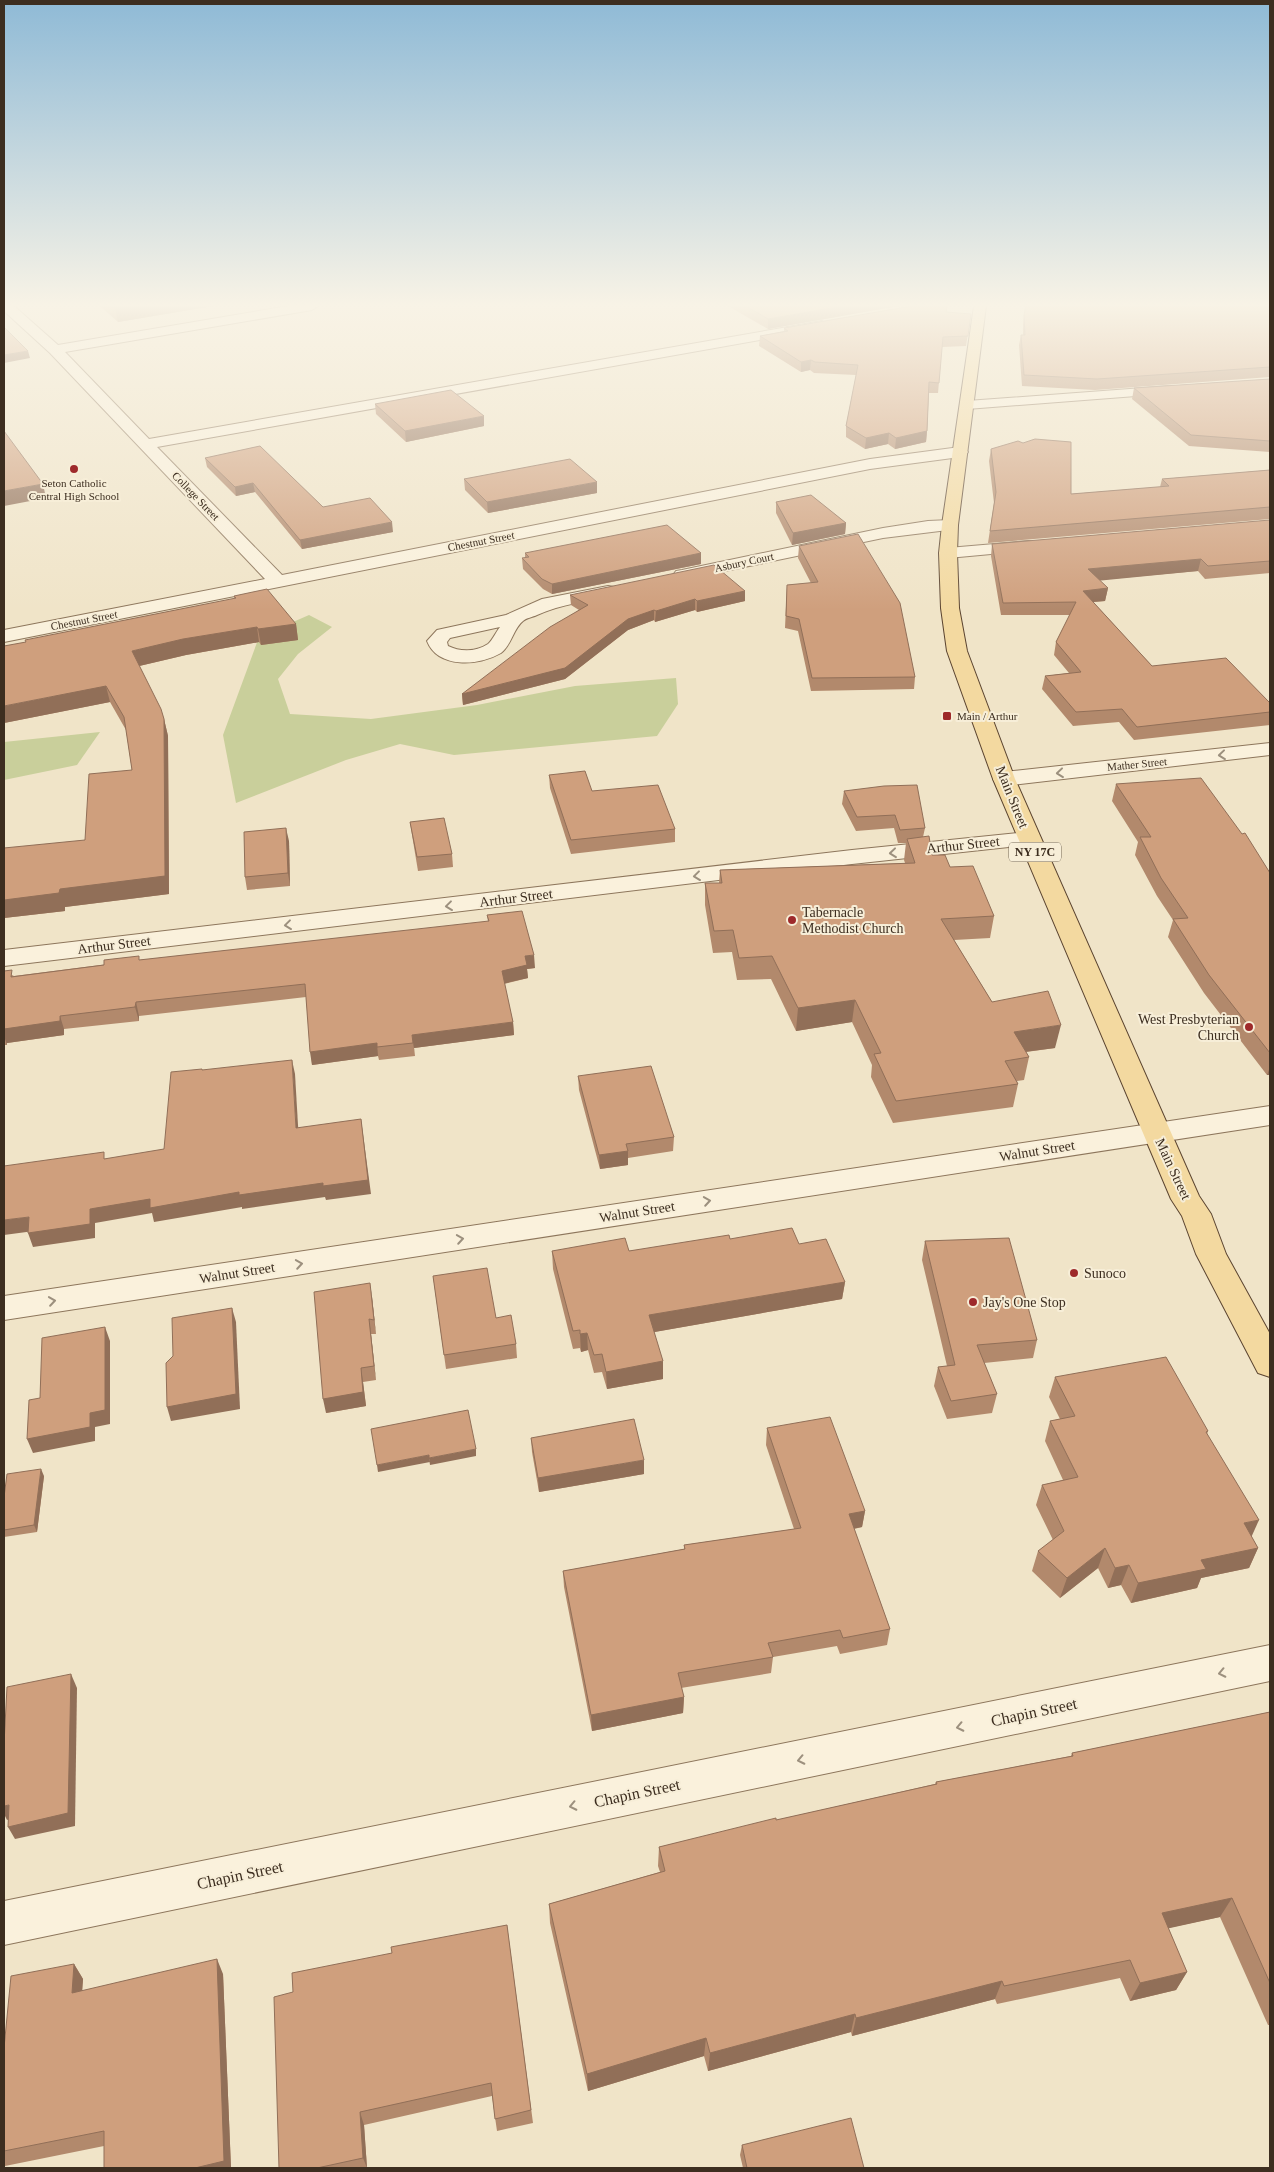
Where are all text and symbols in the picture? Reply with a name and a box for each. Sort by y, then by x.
marker: Seton Catholic Central High School [68,463,80,475]
street label: College Street [170,469,222,523]
place label: Seton Catholic Central High School [29,477,119,502]
street label: Chestnut Street [447,529,515,553]
street label: Asbury Court [713,550,775,574]
street label: Chestnut Street [50,608,118,632]
marker: Main / Arthur [941,710,953,722]
place label: Main / Arthur [957,710,1018,722]
one-way arrow [1217,749,1225,760]
street label: Mather Street [1106,755,1168,773]
street label: Main Street [993,764,1031,830]
one-way arrow [1056,767,1064,778]
street label: Arthur Street [926,834,1000,856]
road number: NY 17C [1009,842,1061,862]
one-way arrow [889,847,897,858]
one-way arrow [693,870,701,881]
street label: Arthur Street [479,886,553,910]
one-way arrow [445,900,453,911]
place label: Tabernacle Methodist Church [802,905,904,936]
marker: Tabernacle Methodist Church [786,914,798,926]
one-way arrow [283,919,291,930]
street label: Arthur Street [77,933,151,957]
place label: West Presbyterian Church [1138,1012,1239,1043]
marker: West Presbyterian Church [1243,1021,1255,1033]
street label: Main Street [1152,1136,1194,1202]
street label: Walnut Street [998,1138,1076,1164]
one-way arrow [703,1197,711,1207]
street label: Walnut Street [598,1199,676,1225]
one-way arrow [456,1234,464,1245]
one-way arrow [295,1259,304,1269]
street label: Walnut Street [198,1260,276,1286]
place label: Sunoco [1084,1266,1126,1281]
marker: Sunoco [1068,1267,1080,1279]
place label: Jay's One Stop [983,1295,1066,1310]
one-way arrow [48,1296,56,1306]
marker: Jay's One Stop [967,1296,979,1308]
one-way arrow [1218,1668,1227,1678]
street label: Chapin Street [989,1694,1079,1730]
one-way arrow [956,1721,965,1732]
one-way arrow [797,1754,806,1764]
street label: Chapin Street [592,1775,682,1811]
one-way arrow [569,1801,578,1811]
street label: Chapin Street [195,1857,285,1893]

